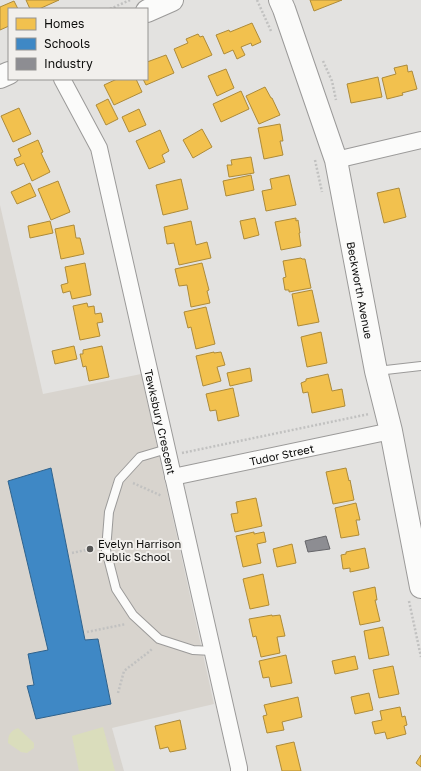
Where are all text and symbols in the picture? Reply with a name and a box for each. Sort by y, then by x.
legend [8,8,148,80]
text: Homes [44,16,84,31]
text: Schools [44,36,90,51]
text: Industry [44,56,93,71]
street label: Beckworth Avenue [345,240,376,340]
street label: Tewksbury Crescent [143,368,179,476]
street label: Tudor Street [248,441,315,467]
place label: Evelyn Harrison Public School [98,537,181,563]
marker: Evelyn Harrison Public School [85,544,95,554]

